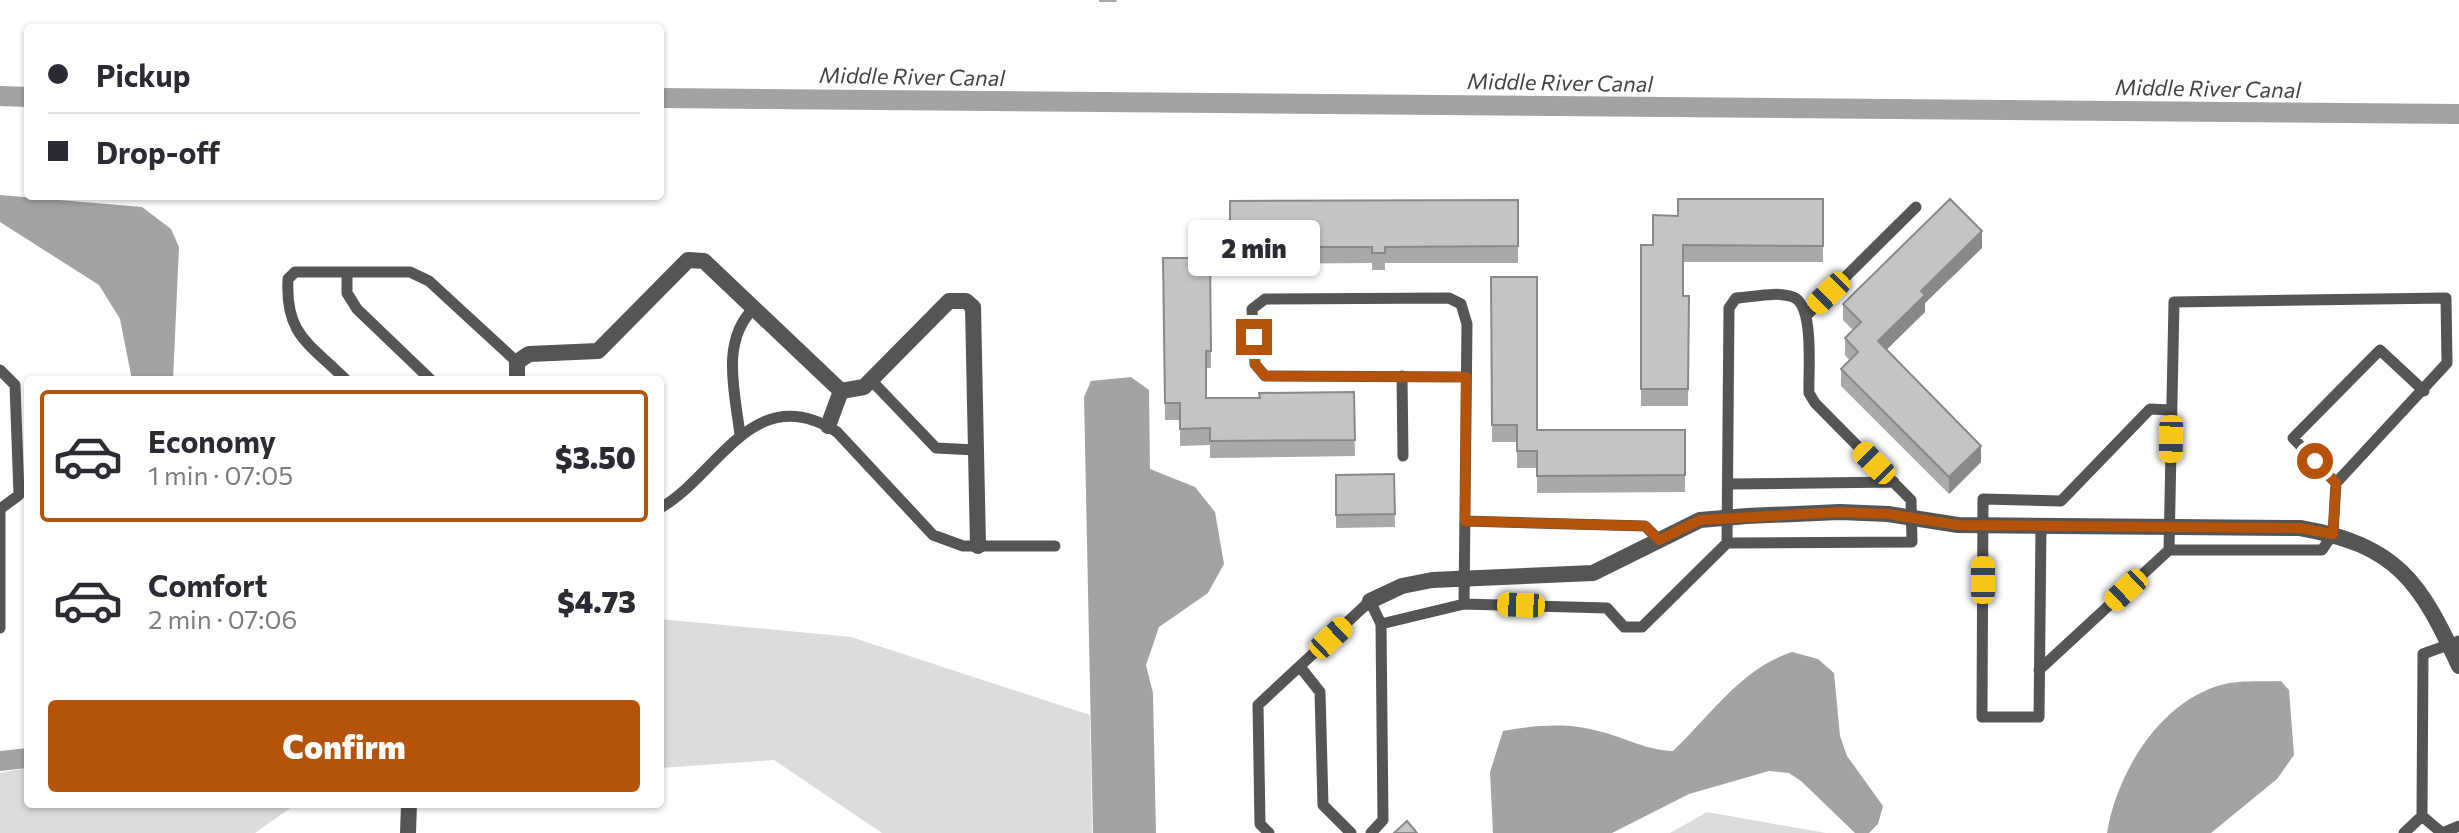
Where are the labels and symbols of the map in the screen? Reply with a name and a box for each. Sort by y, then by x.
water label: Middle River Canal [819,61,1006,91]
water label: Middle River Canal [1467,67,1654,97]
water label: Middle River Canal [2115,73,2302,103]
callout: 2 min [1188,221,1320,277]
car [1803,268,1855,318]
route end [1236,319,1272,355]
car [2159,415,2183,463]
car [1849,438,1899,488]
route start [2297,443,2333,479]
car [1971,556,1995,604]
car [2100,565,2152,615]
car [1497,592,1545,618]
car [1305,613,1357,663]

